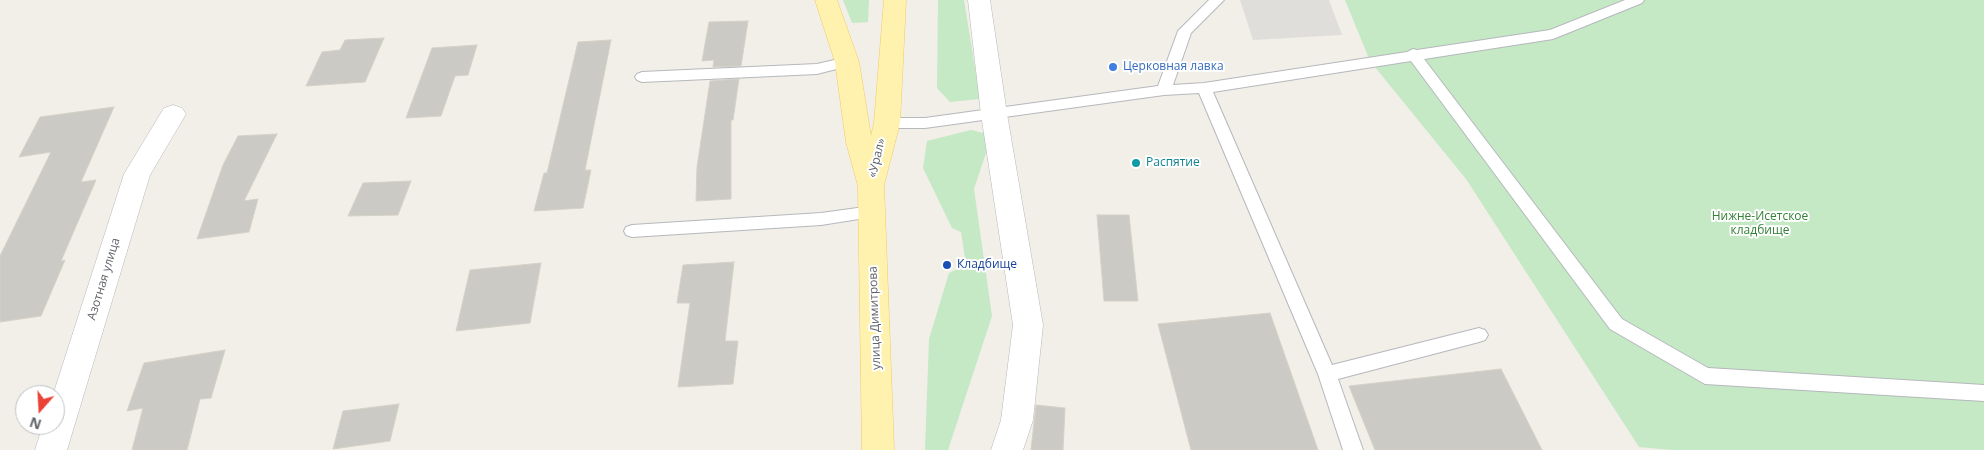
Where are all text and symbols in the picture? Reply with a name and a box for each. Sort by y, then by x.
place label: Церковная лавка [1123,60,1224,74]
marker: Церковная лавка [1107,61,1119,73]
street label: «Урал» [865,137,889,179]
place label: Распятие [1146,156,1200,170]
marker: Распятие [1130,157,1142,169]
park label: Нижне-Исетское кладбище [1712,210,1808,238]
street label: Азотная улица [85,236,123,322]
place label: Кладбище [957,258,1017,272]
marker: Кладбище [941,259,953,271]
street label: улица Димитрова [866,266,884,370]
north arrow [15,385,65,435]
text: N [27,413,44,435]

